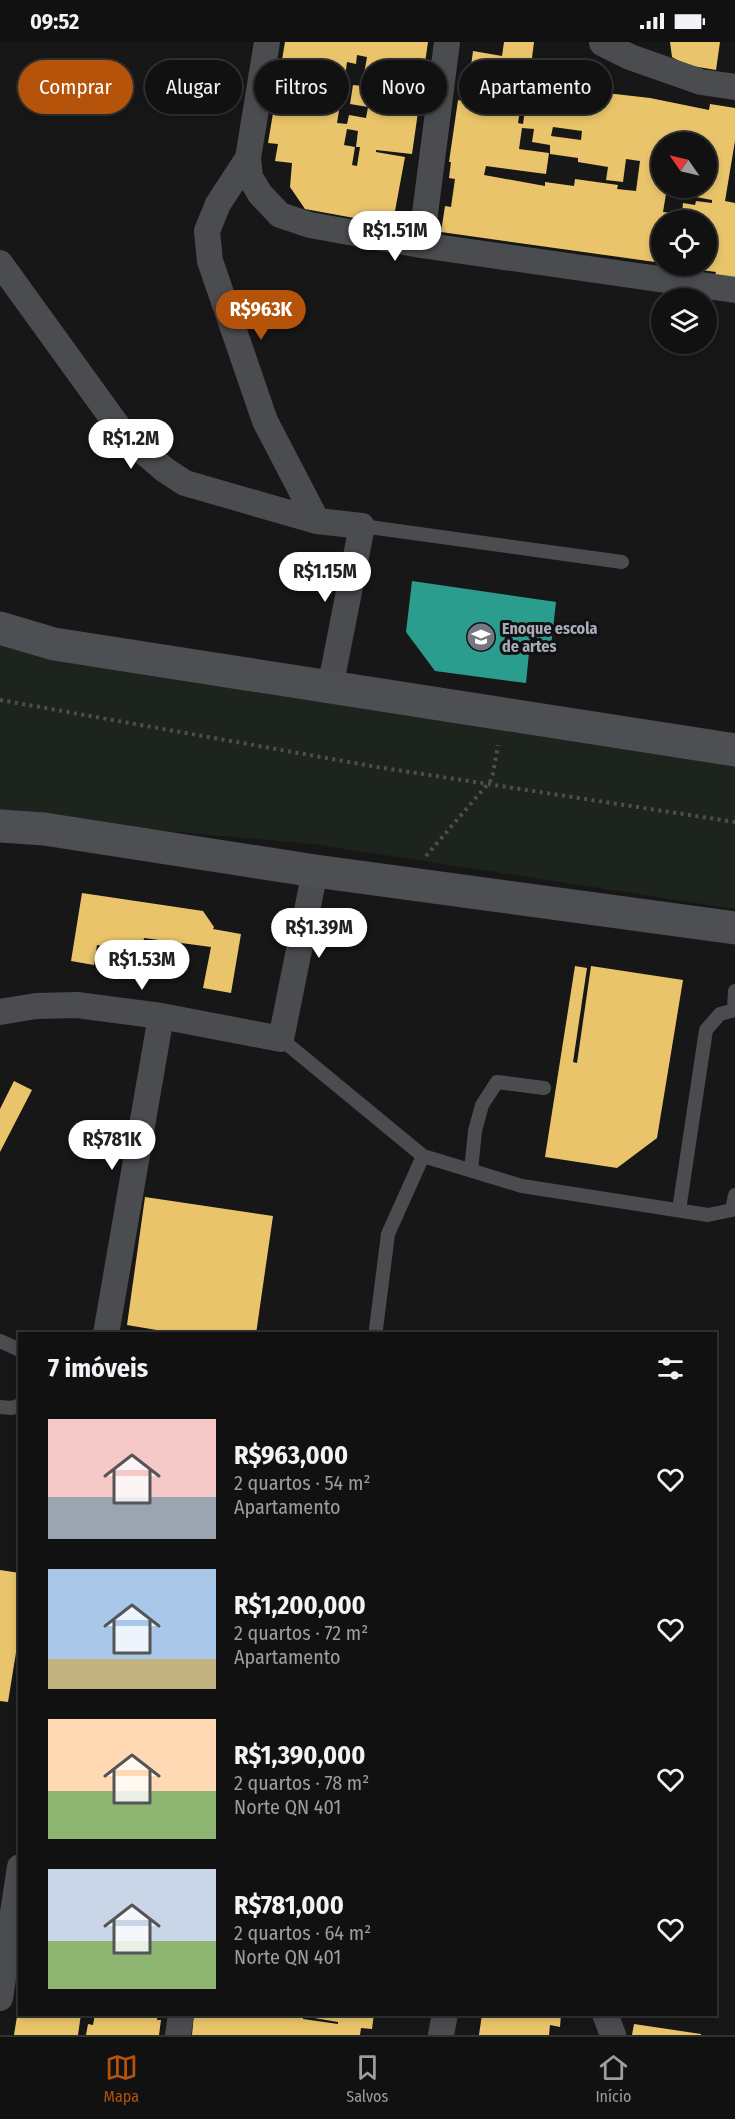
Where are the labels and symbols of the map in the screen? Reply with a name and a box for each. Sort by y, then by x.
north arrow [651,132,717,198]
pin: R$1.51M [340,211,450,262]
pin: R$963K [212,290,310,341]
pin: R$1.2M [82,419,180,470]
pin: R$1.15M [270,552,380,603]
place label: Enoque escola de artes [502,619,597,656]
school or university icon: Enoque escola de artes [465,621,497,653]
pin: R$1.39M [264,908,374,959]
pin: R$1.53M [87,940,197,991]
pin: R$781K [63,1120,161,1171]

